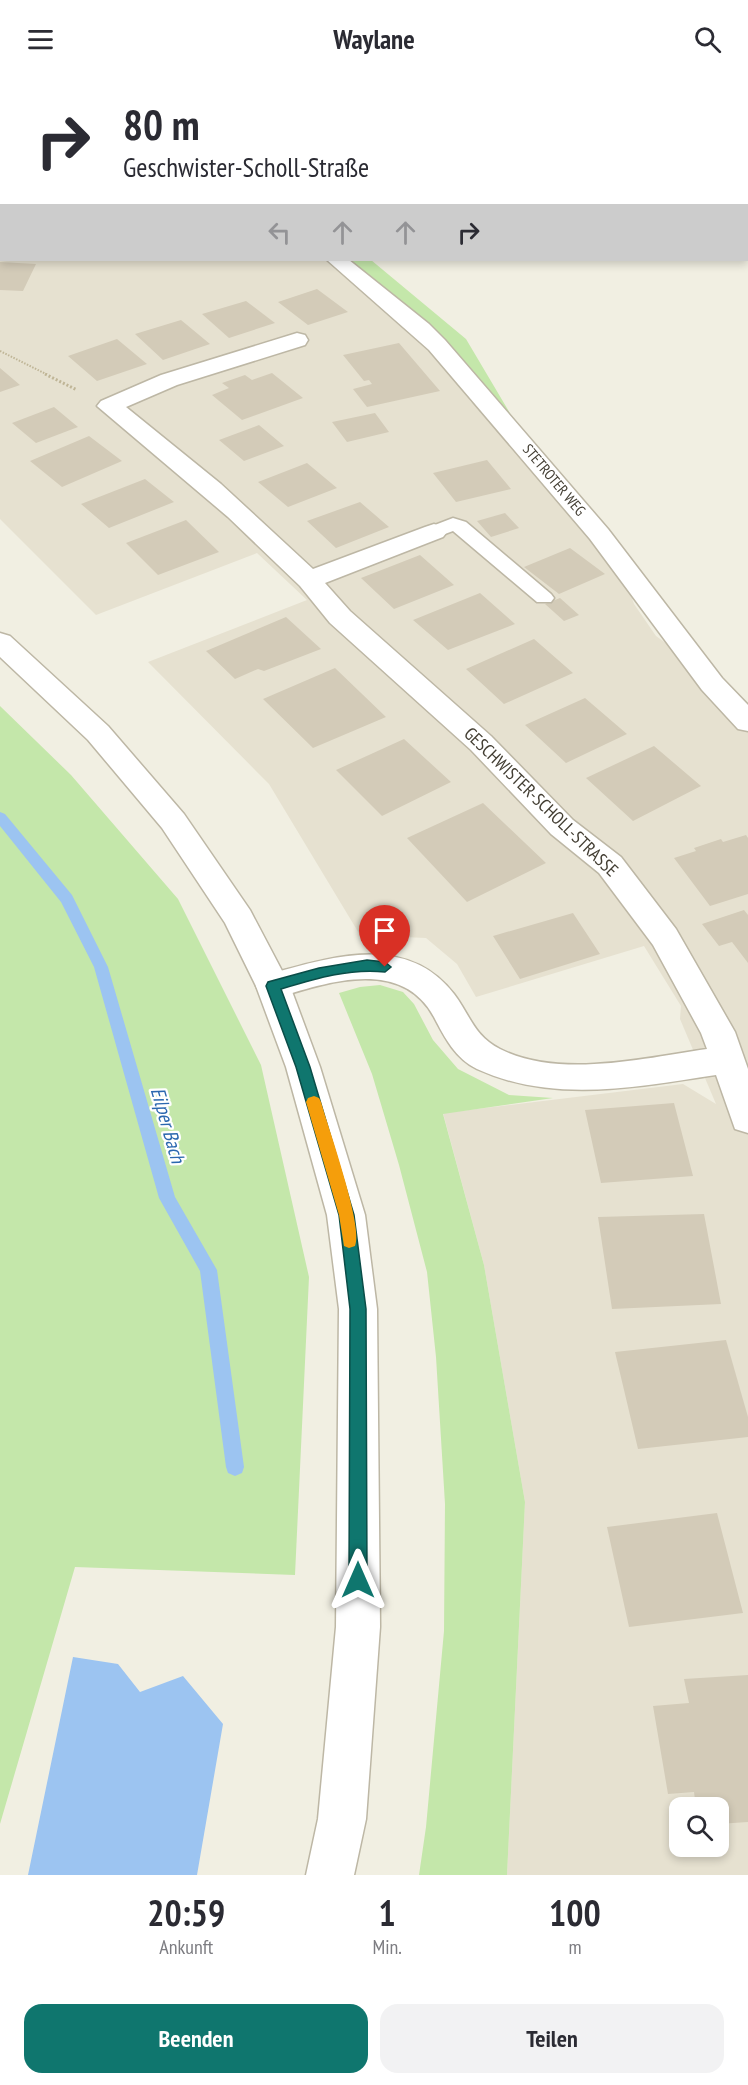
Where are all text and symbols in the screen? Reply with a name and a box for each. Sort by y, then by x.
text: Waylane [333,22,415,56]
icon: menu [24,23,57,56]
icon: search [691,23,724,56]
text: 80 m [123,97,200,152]
icon: right [24,102,102,180]
text: Geschwister-Scholl-Straße [123,150,369,184]
icon: left [263,216,296,249]
icon: ahead [326,216,359,249]
icon: ahead [389,216,422,249]
icon: right [452,216,485,249]
street label: STETROTER WEG [519,440,590,519]
street label: GESCHWISTER-SCHOLL-STRASSE [459,722,623,881]
pin [359,905,410,967]
icon: arrive [368,914,401,947]
water label: Eilper Bach [145,1084,192,1167]
position arrow [326,1548,390,1612]
map controls [669,1797,729,1857]
button: search [669,1797,729,1857]
text: 20:59 [147,1889,225,1936]
text: 1 [379,1889,396,1936]
text: 100 [549,1889,601,1936]
text: Ankunft [159,1934,213,1960]
text: Min. [372,1934,402,1960]
text: m [568,1934,581,1960]
button: Beenden [24,2004,368,2073]
button: Teilen [380,2004,724,2073]

